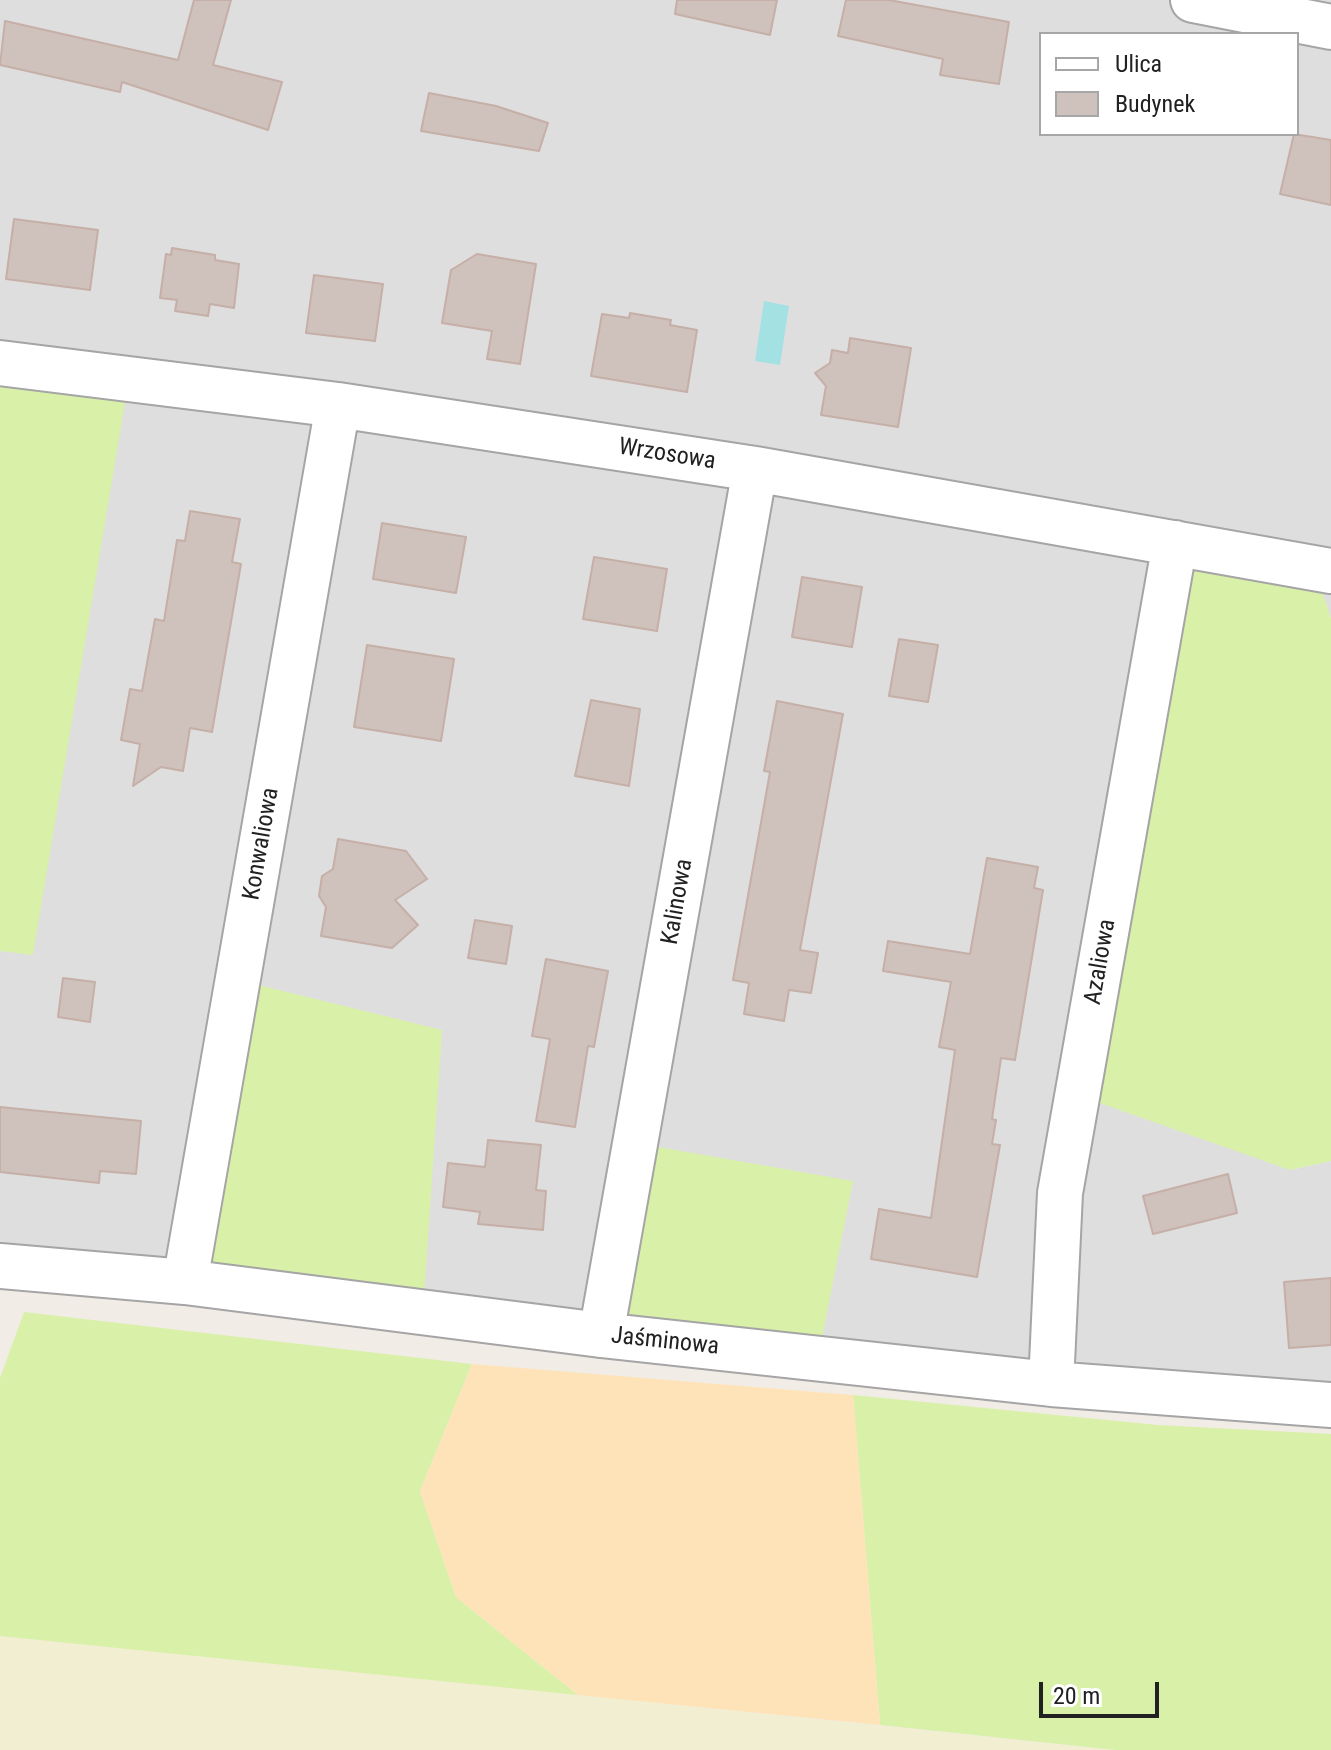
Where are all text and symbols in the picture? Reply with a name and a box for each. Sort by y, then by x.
legend [1039,32,1299,136]
text: Ulica [1115,50,1162,78]
text: Budynek [1115,90,1195,118]
street label: Wrzosowa [616,433,718,477]
street label: Konwaliowa [238,786,286,902]
street label: Kalinowa [656,857,700,947]
street label: Azaliowa [1079,917,1123,1007]
street label: Jaśminowa [610,1322,720,1362]
scale bar [1043,1666,1163,1716]
text: 20 m [1053,1682,1100,1710]

